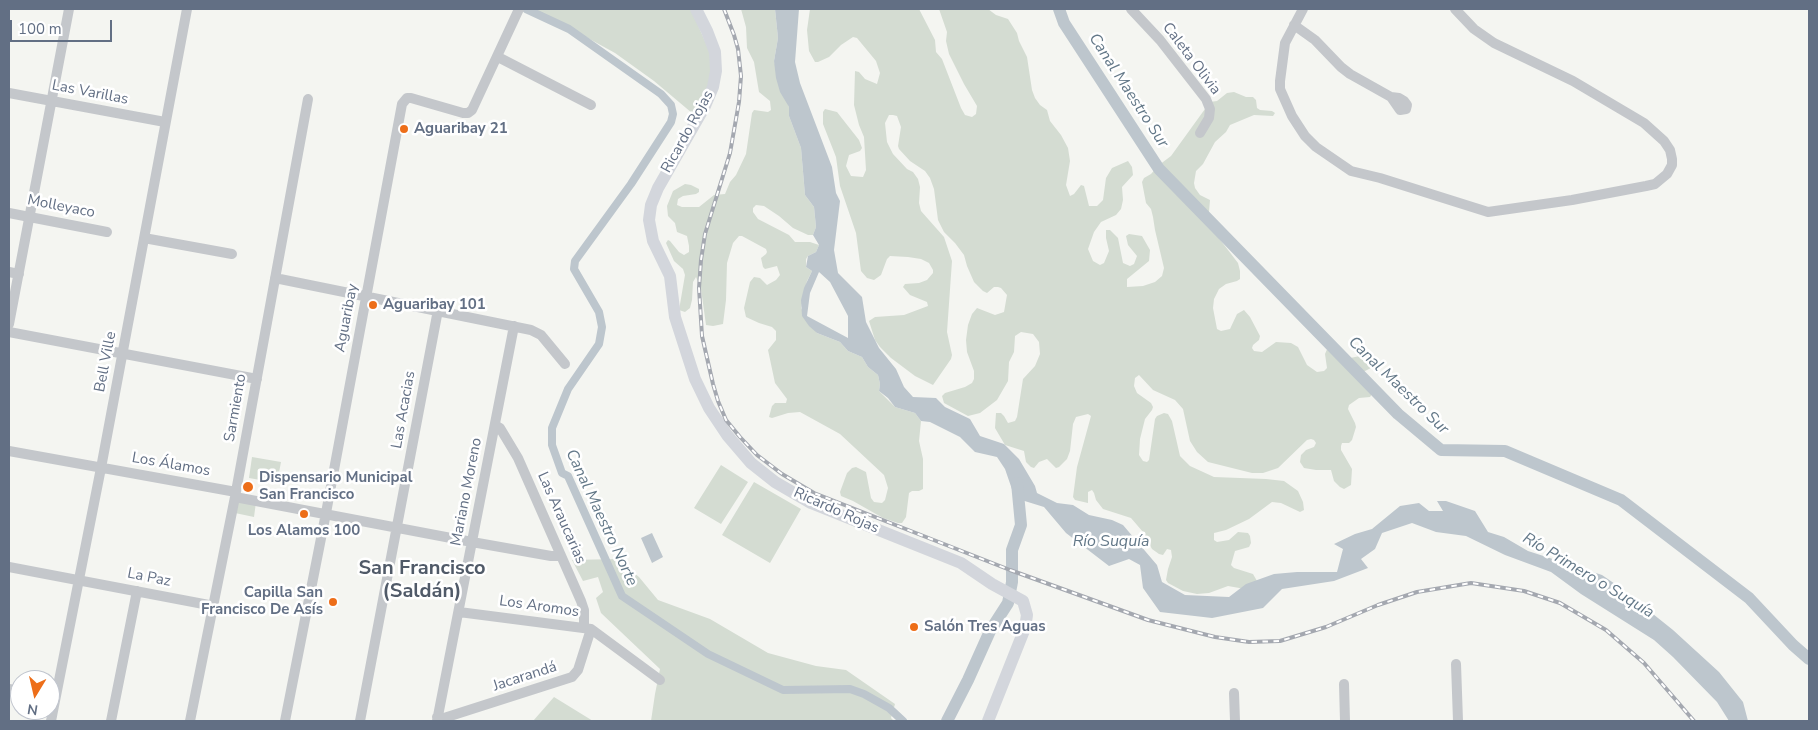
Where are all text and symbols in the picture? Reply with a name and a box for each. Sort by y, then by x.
scale bar [12,10,115,42]
text: 100 m [18,19,62,39]
street label: Caleta Olivia [1158,19,1224,99]
water label: Canal Maestro Sur [1084,30,1172,152]
street label: Las Varillas [50,77,130,109]
street label: Ricardo Rojas [658,88,718,176]
place label: Aguaribay 21 [414,120,508,138]
marker: Aguaribay 21 [398,123,410,135]
street label: Molleyaco [26,192,96,222]
street label: Aguaribay [332,282,362,354]
place label: Aguaribay 101 [383,296,486,314]
marker: Aguaribay 101 [367,299,379,311]
street label: Bell Ville [91,330,121,394]
water label: Canal Maestro Sur [1344,333,1452,439]
street label: Las Acacias [388,370,420,450]
street label: Sarmiento [221,373,251,443]
street label: Mariano Moreno [448,437,486,547]
water label: Canal Maestro Norte [561,447,641,589]
street label: Los Álamos [130,449,212,481]
place label: Dispensario Municipal San Francisco [259,469,413,504]
street label: Las Araucarias [533,469,589,567]
marker: Dispensario Municipal San Francisco [241,480,255,494]
street label: Ricardo Rojas [791,484,881,538]
marker: Los Alamos 100 [298,508,310,520]
place label: Los Alamos 100 [248,522,360,540]
water label: Río Primero o Suquía [1519,529,1657,623]
water label: Río Suquía [1073,532,1149,552]
district label: San Francisco (Saldán) [358,557,486,604]
street label: La Paz [126,565,172,591]
place label: Capilla San Francisco De Asís [201,584,323,619]
street label: Los Aromos [498,592,580,622]
marker: Capilla San Francisco De Asís [327,596,339,608]
place label: Salón Tres Aguas [924,618,1046,636]
marker: Salón Tres Aguas [908,621,920,633]
street label: Jacarandá [491,658,559,696]
north arrow [10,670,60,720]
text: N [26,699,39,720]

